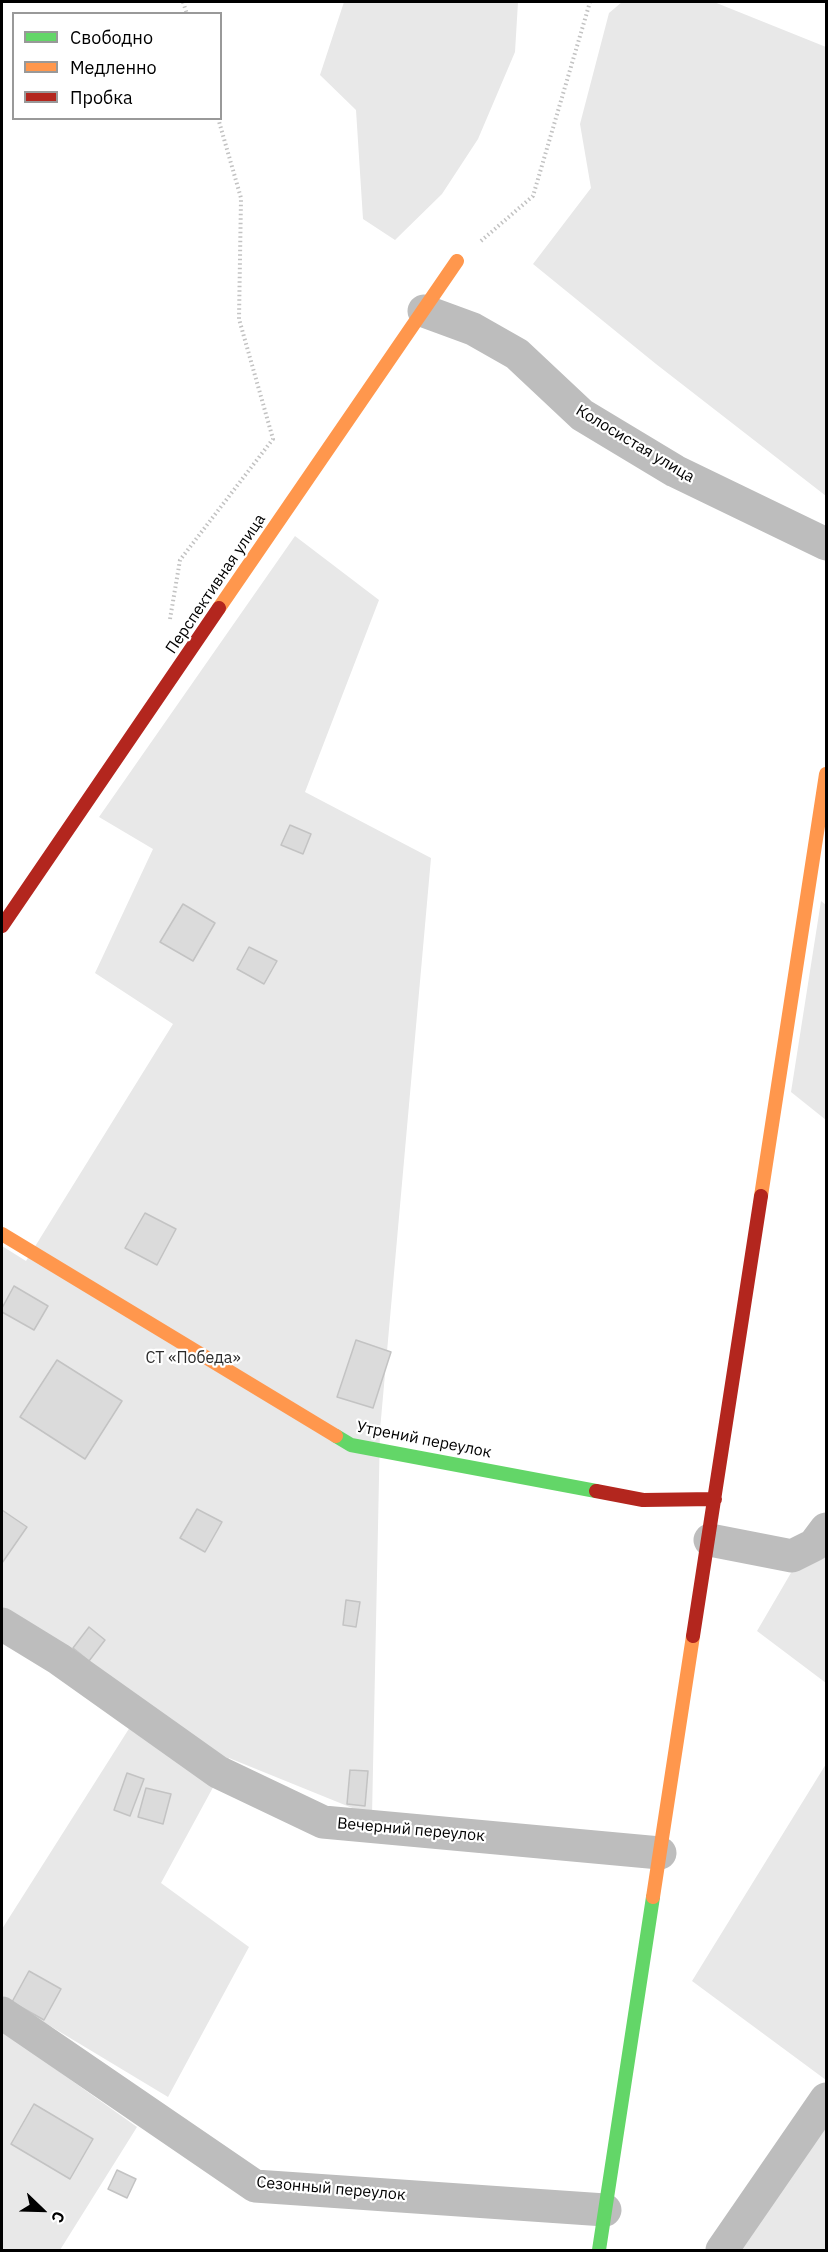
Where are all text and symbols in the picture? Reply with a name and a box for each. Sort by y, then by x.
legend [12,12,222,120]
text: Свободно [70,26,153,49]
text: Медленно [70,56,157,79]
text: Пробка [70,86,133,109]
street label: Колосистая улица [572,401,698,487]
street label: Перспективная улица [162,510,270,658]
park label: СТ «Победа» [145,1348,241,1368]
street label: Утрений переулок [355,1417,493,1463]
street label: Вечерний переулок [336,1814,486,1846]
street label: Сезонный переулок [256,2173,406,2205]
north arrow [12,2180,72,2240]
text: С [47,2208,70,2226]

